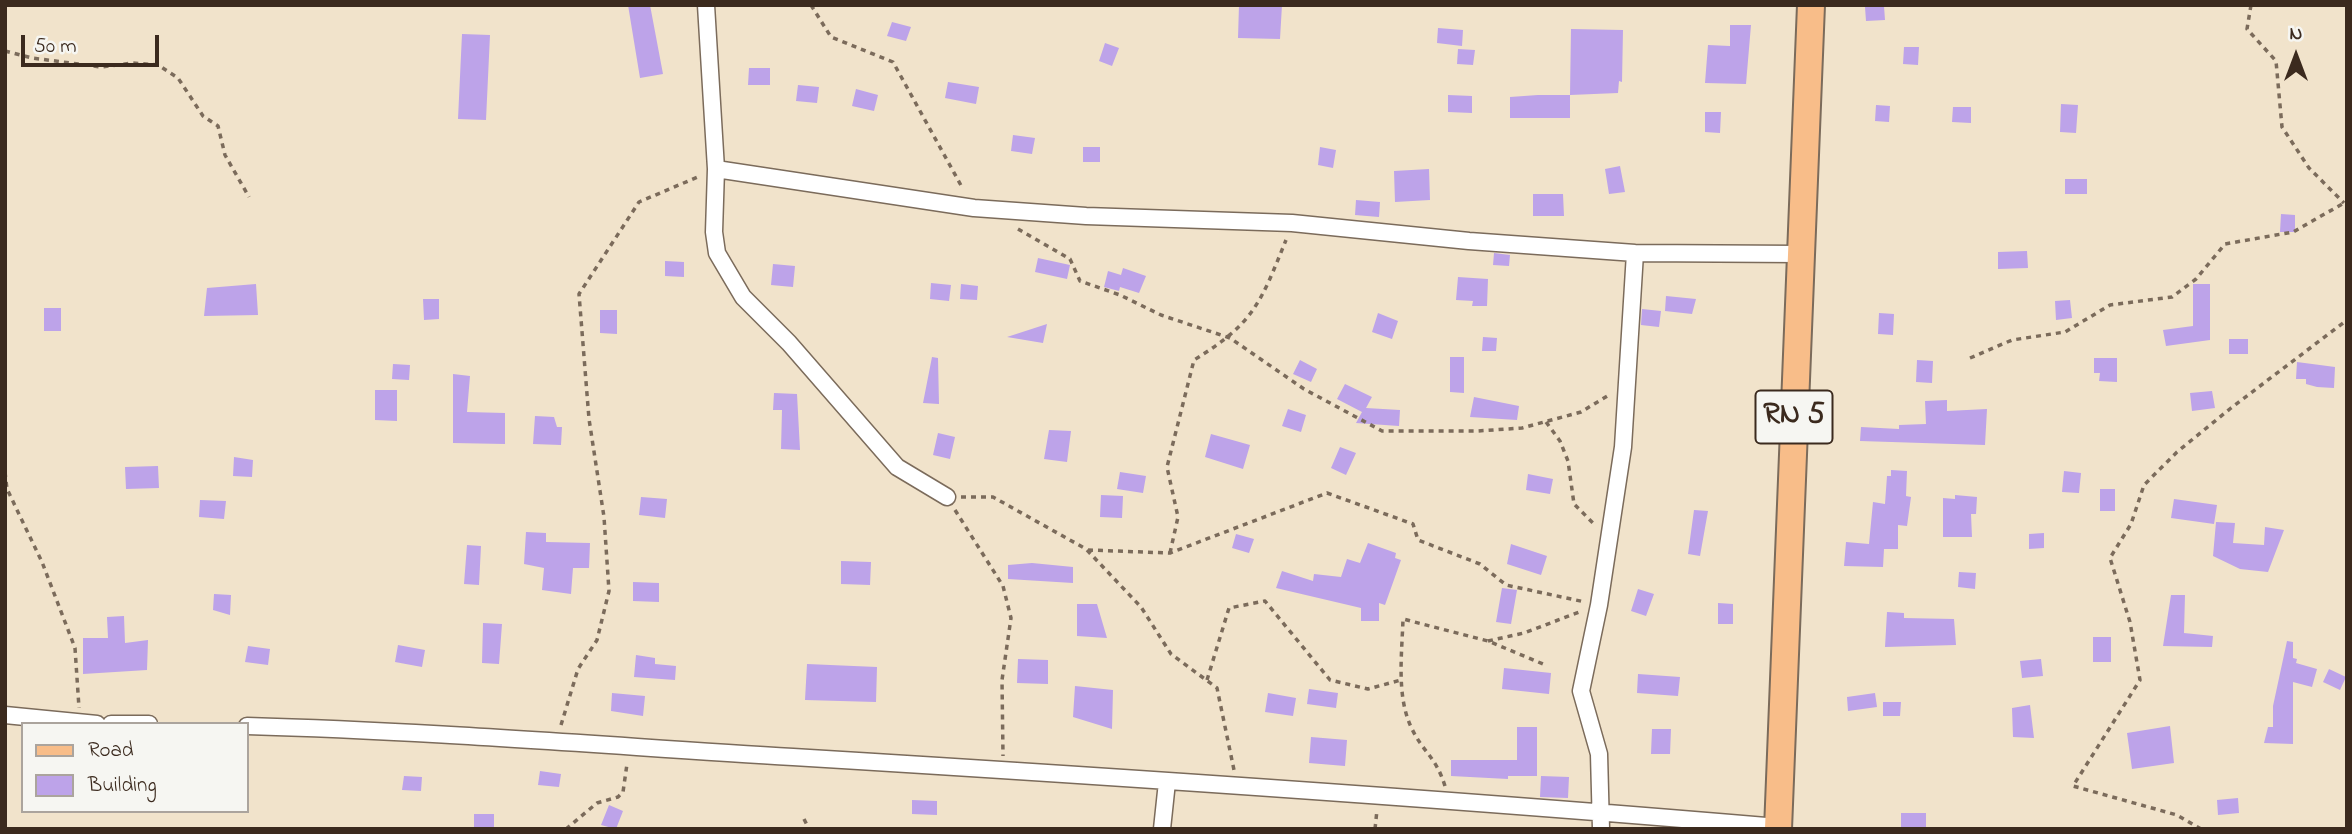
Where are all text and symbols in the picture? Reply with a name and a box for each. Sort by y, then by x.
scale bar [24,21,163,65]
north arrow [2261,21,2331,91]
text: N [2290,21,2302,48]
text: 50 m [34,32,77,62]
road number: RN 5 [1756,390,1832,444]
legend [21,722,248,813]
text: Road [88,736,134,766]
text: Building [88,771,157,801]

